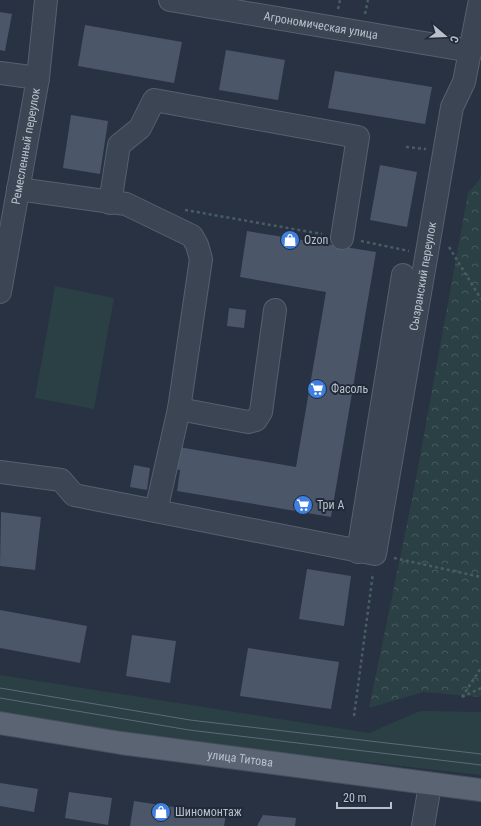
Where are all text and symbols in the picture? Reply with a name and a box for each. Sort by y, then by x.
street label: Агрономическая улица [263,9,379,42]
north arrow [425,16,465,56]
text: С [447,34,461,44]
street label: Ремесленный переулок [9,87,43,206]
street label: Сызранский переулок [407,220,439,332]
shop icon: Ozon [279,229,301,251]
place label: Ozon [304,233,328,247]
supermarket icon: Фасоль [306,378,328,400]
place label: Фасоль [331,382,368,396]
supermarket icon: Три А [292,494,314,516]
place label: Три А [317,498,344,512]
street label: улица Титова [207,747,274,770]
scale bar [337,784,391,810]
text: 20 m [343,791,367,805]
shop icon: Шиномонтаж [150,801,172,823]
place label: Шиномонтаж [175,805,242,819]

